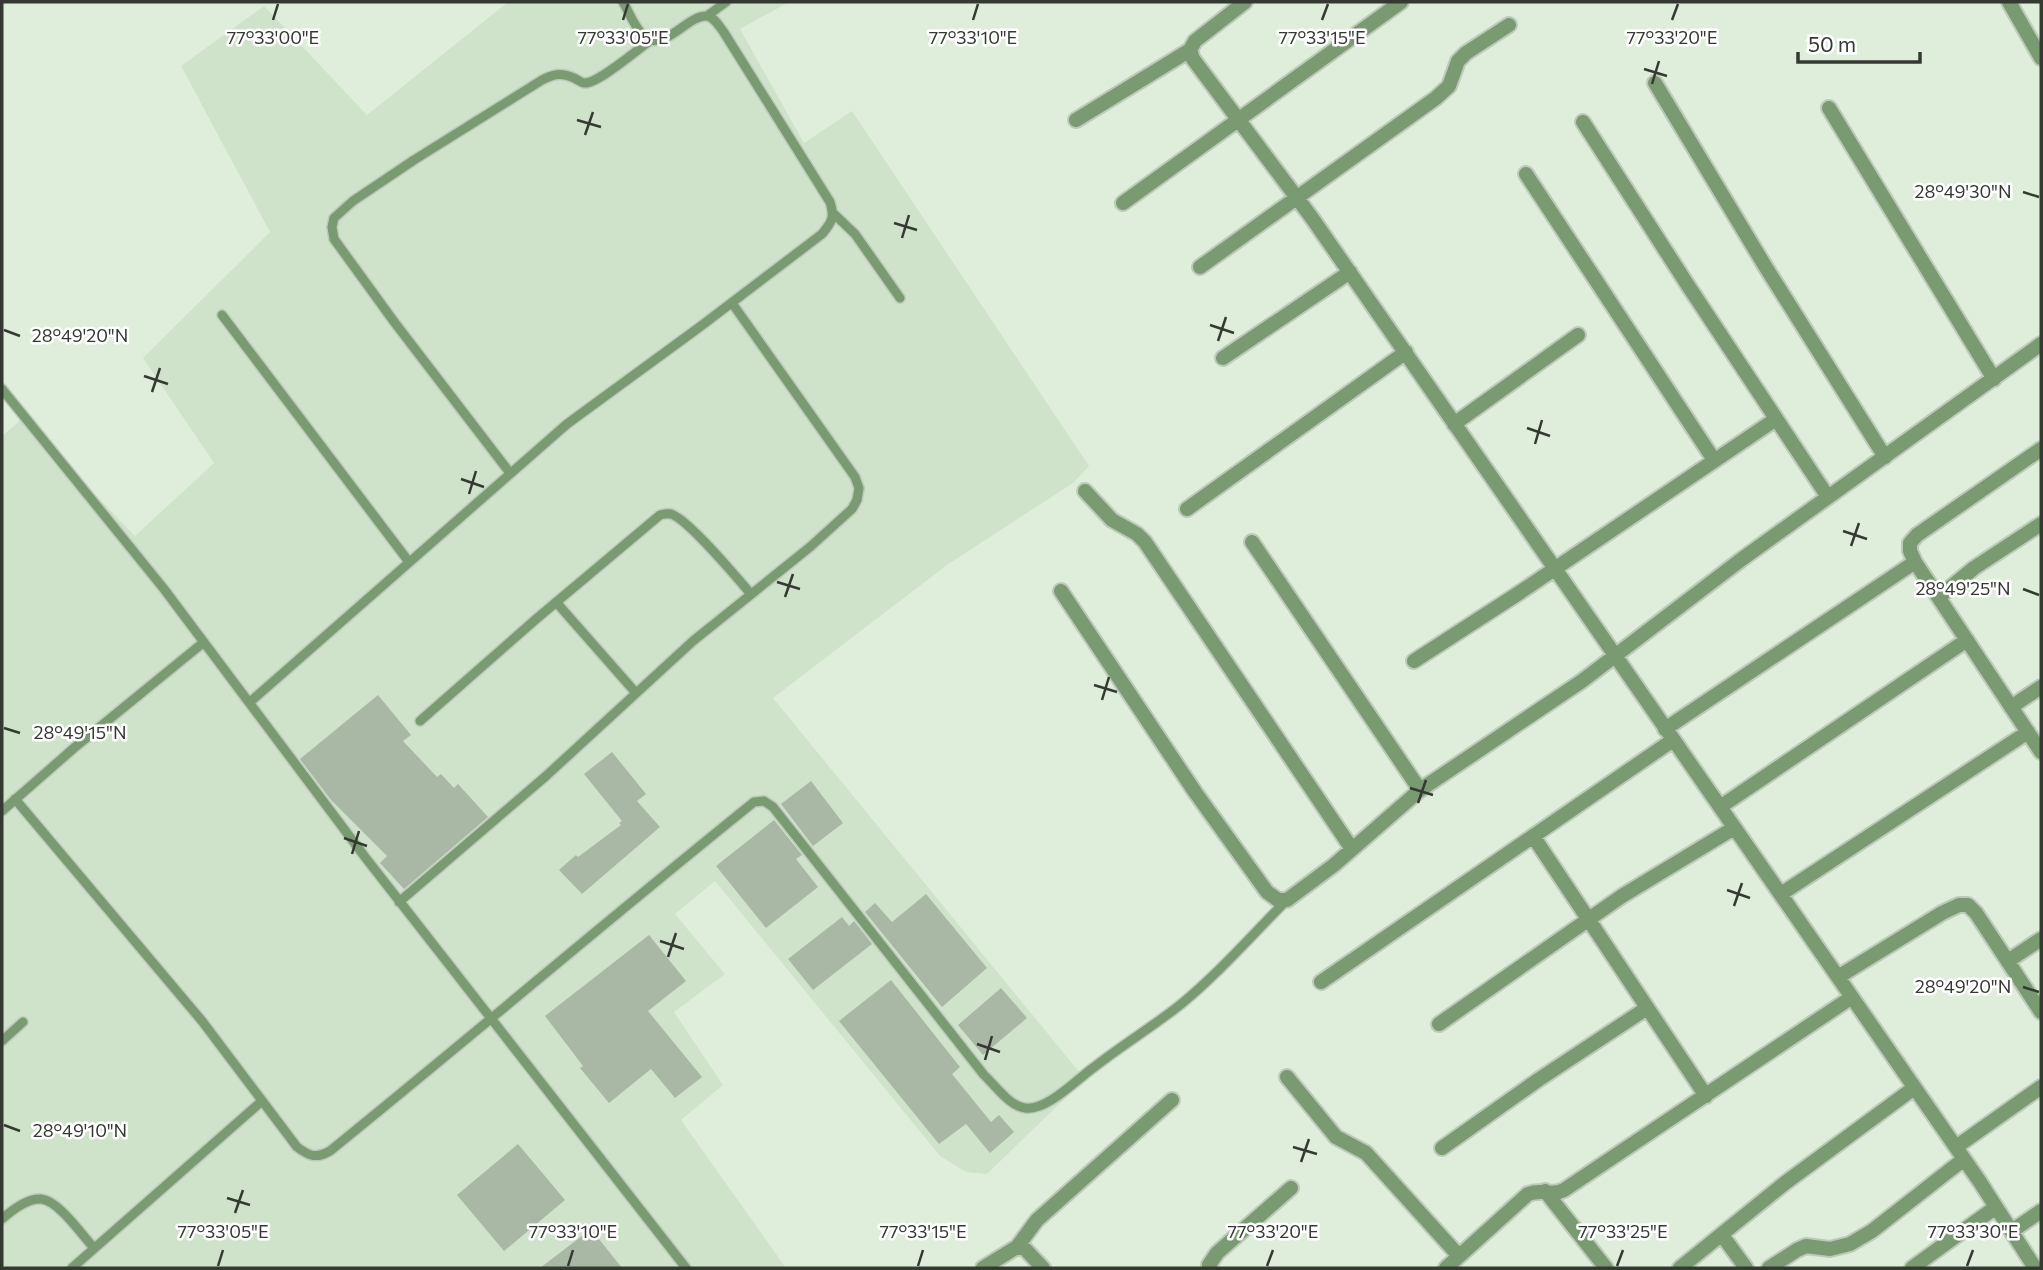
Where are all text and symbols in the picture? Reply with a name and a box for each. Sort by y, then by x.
scale bar [1798,21,1920,65]
text: 77°33'00"E [227,26,319,48]
text: 77°33'05"E [577,26,669,48]
text: 77°33'10"E [929,26,1017,48]
text: 77°33'15"E [1278,26,1366,48]
text: 77°33'20"E [1627,26,1717,48]
text: 50 m [1808,31,1856,56]
text: 28°49'30"N [1915,180,2011,202]
text: 28°49'20"N [32,324,128,346]
text: 28°49'25"N [1915,577,2011,599]
text: 28°49'15"N [34,721,126,743]
text: 28°49'20"N [1915,975,2011,997]
text: 28°49'10"N [33,1119,127,1141]
text: 77°33'05"E [177,1220,269,1242]
text: 77°33'10"E [529,1220,617,1242]
text: 77°33'15"E [879,1220,967,1242]
text: 77°33'20"E [1228,1220,1318,1242]
text: 77°33'25"E [1578,1220,1668,1242]
text: 77°33'30"E [1927,1220,2019,1242]

